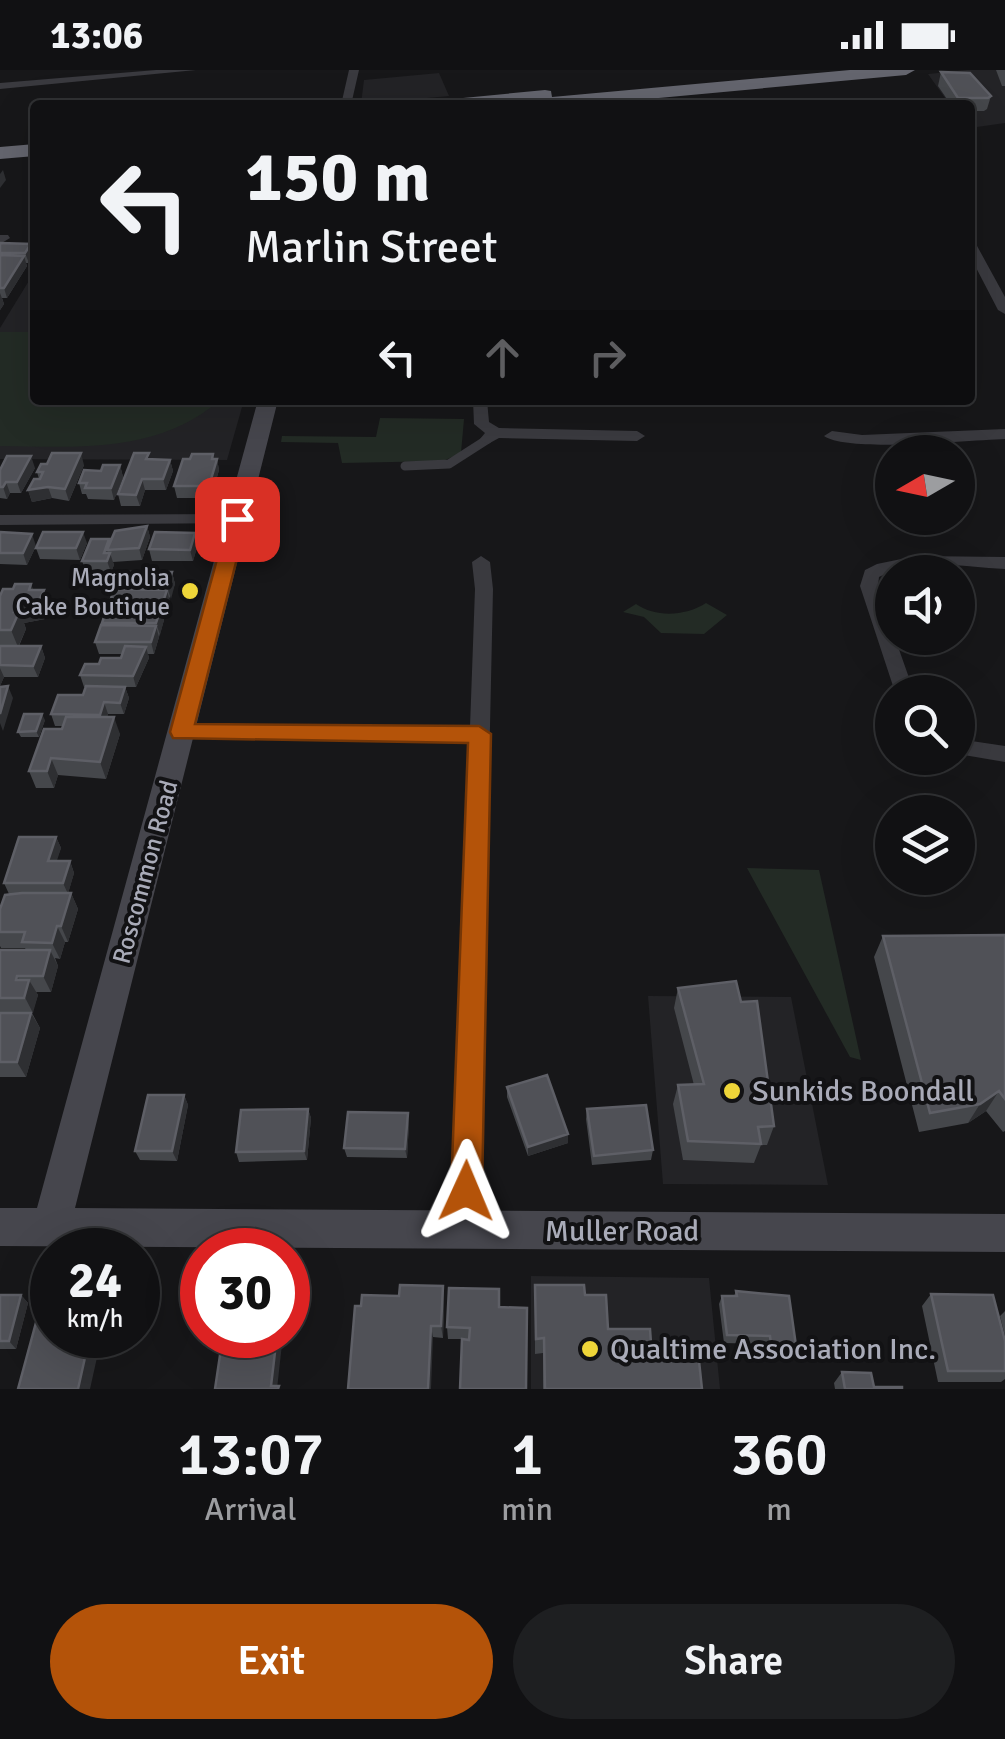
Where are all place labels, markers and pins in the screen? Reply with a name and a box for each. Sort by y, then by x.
pin [195,477,280,562]
place label: Magnolia Cake Boutique [15,562,170,622]
marker: Magnolia Cake Boutique [179,580,201,602]
place label: Sunkids Boondall [752,1073,974,1110]
marker: Sunkids Boondall [721,1080,743,1102]
place label: Qualtime Association Inc. [610,1331,936,1368]
marker: Qualtime Association Inc. [579,1338,601,1360]

